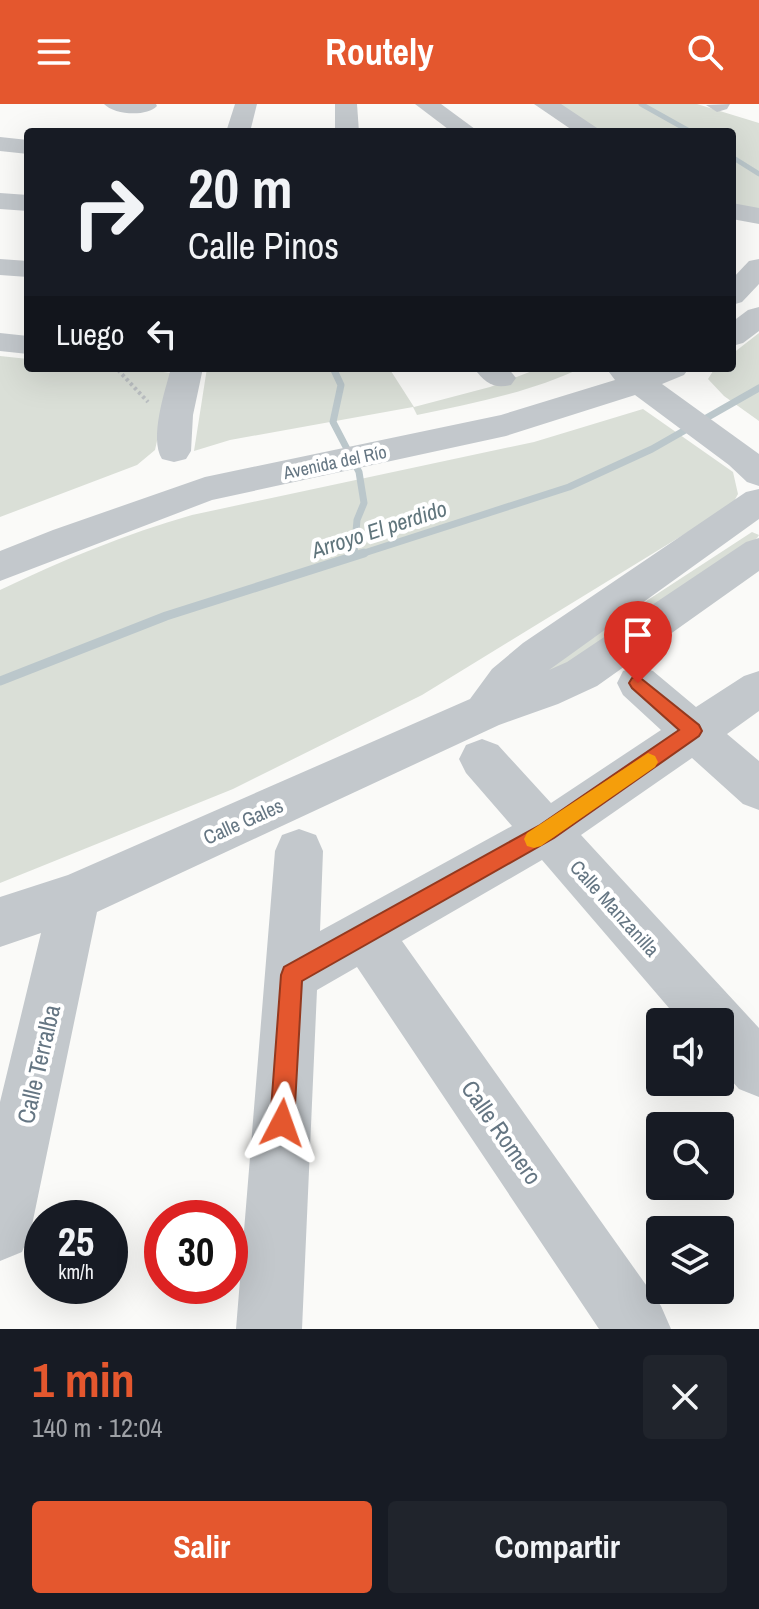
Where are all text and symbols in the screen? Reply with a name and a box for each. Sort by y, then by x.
text: Routely [325,28,434,76]
icon: menu [32,30,76,74]
icon: search [683,30,727,74]
text: 20 m [188,150,293,225]
icon: right [56,160,160,264]
text: Calle Pinos [188,222,339,270]
icon: left [140,312,184,356]
text: Luego [56,314,124,354]
street label: Avenida del Río [280,439,389,485]
water label: Arroyo El perdido [307,493,450,565]
pin [604,601,672,683]
icon: arrive [616,613,660,657]
street label: Calle Gales [199,791,287,851]
street label: Calle Manzanilla [564,854,666,962]
street label: Calle Terralba [9,1001,67,1127]
map controls [646,1008,734,1304]
button: sound [646,1008,734,1096]
street label: Calle Romero [454,1074,550,1190]
position arrow [240,1081,324,1165]
button: search [646,1112,734,1200]
speed limit sign: 30 [144,1200,248,1304]
text: 25 [58,1215,94,1268]
button: layers [646,1216,734,1304]
text: km/h [58,1258,94,1285]
text: 1 min [32,1347,135,1412]
button: close [643,1355,727,1439]
text: 140 m · 12:04 [32,1410,162,1445]
button: Salir [32,1501,372,1593]
button: Compartir [388,1501,727,1593]

